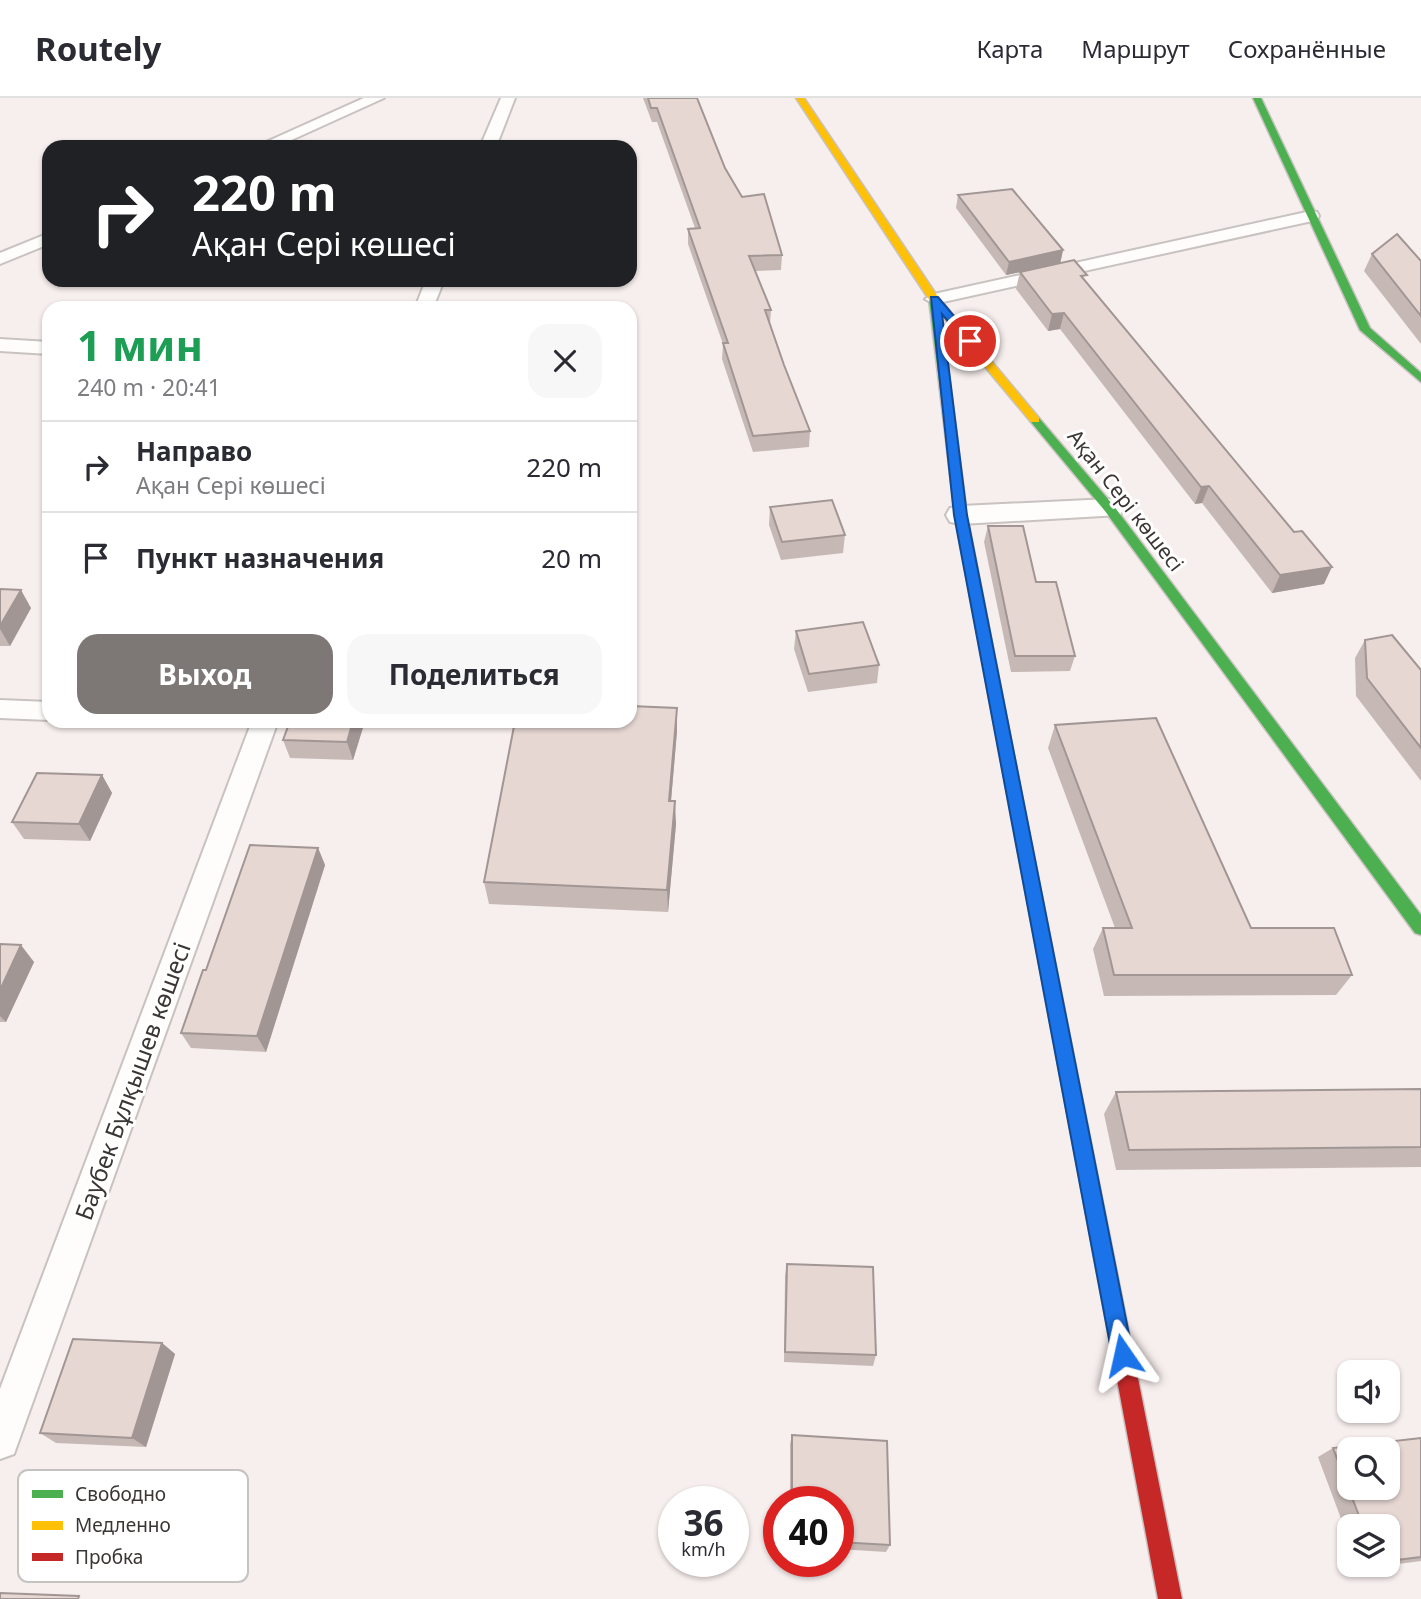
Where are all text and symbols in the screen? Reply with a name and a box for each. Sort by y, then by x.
text: Routely [35,26,161,71]
text: Карта [976,32,1043,65]
text: Маршрут [1081,32,1190,65]
text: Сохранённые [1228,32,1386,65]
text: 220 m [192,159,337,225]
icon: right [77,168,168,259]
text: Ақан Сері көшесі [192,222,456,265]
pin [940,311,1000,371]
text: 1 мин [77,316,203,373]
icon: arrive [951,322,989,360]
button: close [528,324,602,398]
text: 240 m · 20:41 [77,371,221,403]
street label: Ақан Сері көшесі [1062,423,1190,577]
text: Направо [136,433,252,469]
icon: right [77,448,115,486]
text: 220 m [526,449,602,485]
text: Ақан Сері көшесі [136,469,326,501]
icon: arrive [77,539,115,577]
text: Пункт назначения [136,540,384,576]
text: 20 m [541,540,602,576]
button: Выход [77,634,333,714]
button: Поделиться [347,634,602,714]
street label: Баубек Бұлқышев көшесі [66,938,198,1224]
position arrow [1086,1318,1160,1392]
map controls [1337,1360,1400,1577]
button: sound [1337,1360,1400,1423]
button: search [1337,1437,1400,1500]
legend [18,1470,248,1582]
text: Свободно [75,1481,166,1507]
speed limit sign: 40 [763,1486,854,1577]
text: 36 [683,1499,724,1546]
text: Медленно [75,1512,171,1538]
button: layers [1337,1514,1400,1577]
text: km/h [681,1537,726,1561]
text: Пробка [75,1544,143,1570]

